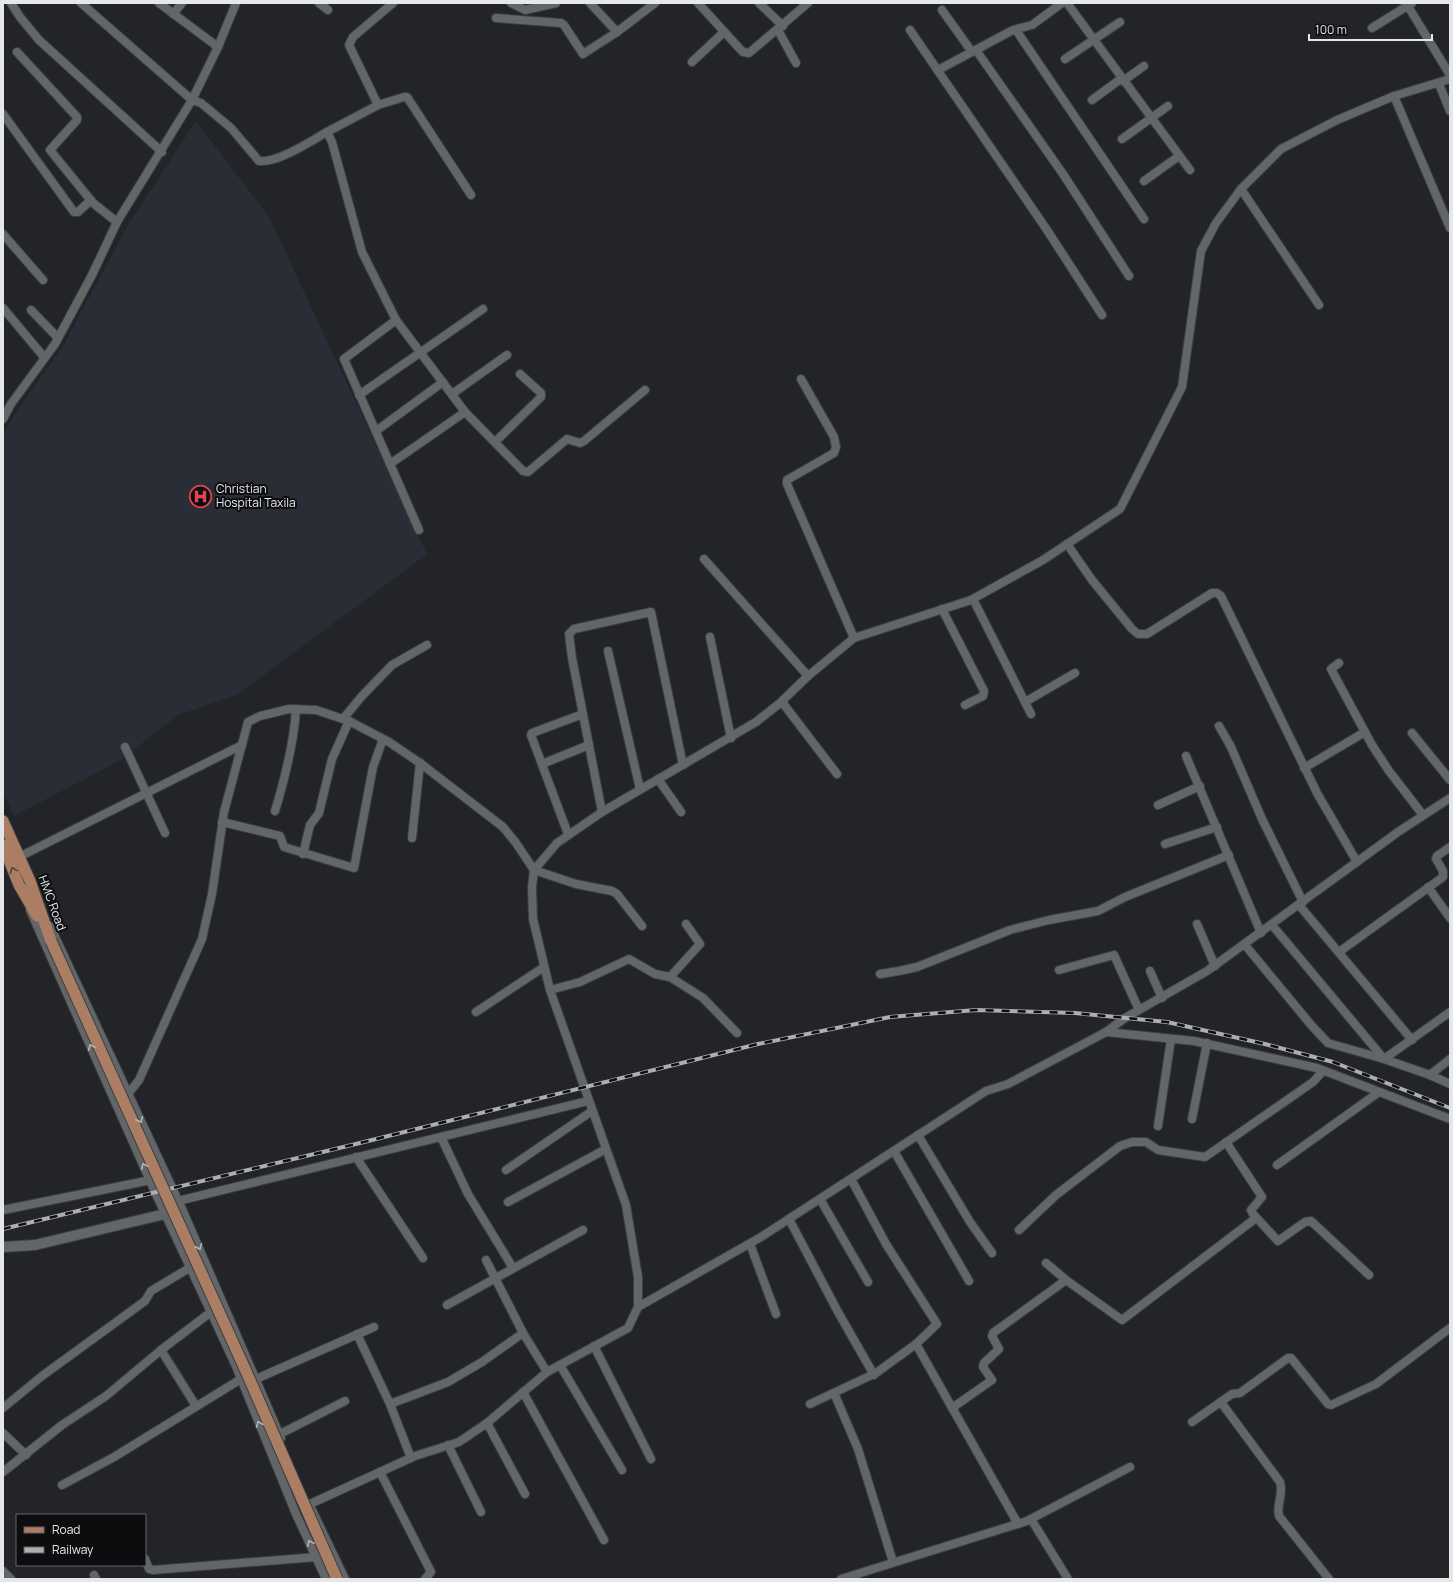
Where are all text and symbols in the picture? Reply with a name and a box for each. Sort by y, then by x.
scale bar [1309,16,1432,42]
text: 100 m [1315,21,1347,38]
place label: Christian Hospital Taxila [216,480,296,511]
hospital icon: Christian Hospital Taxila [188,483,214,509]
one-way arrow [10,866,18,873]
street label: HMC Road [35,873,70,933]
one-way arrow [87,1044,95,1051]
one-way arrow [135,1116,143,1123]
one-way arrow [141,1162,149,1169]
one-way arrow [194,1244,202,1251]
one-way arrow [256,1420,264,1427]
legend [16,1514,146,1566]
text: Road [52,1521,80,1538]
one-way arrow [307,1540,315,1548]
text: Railway [52,1541,94,1558]

